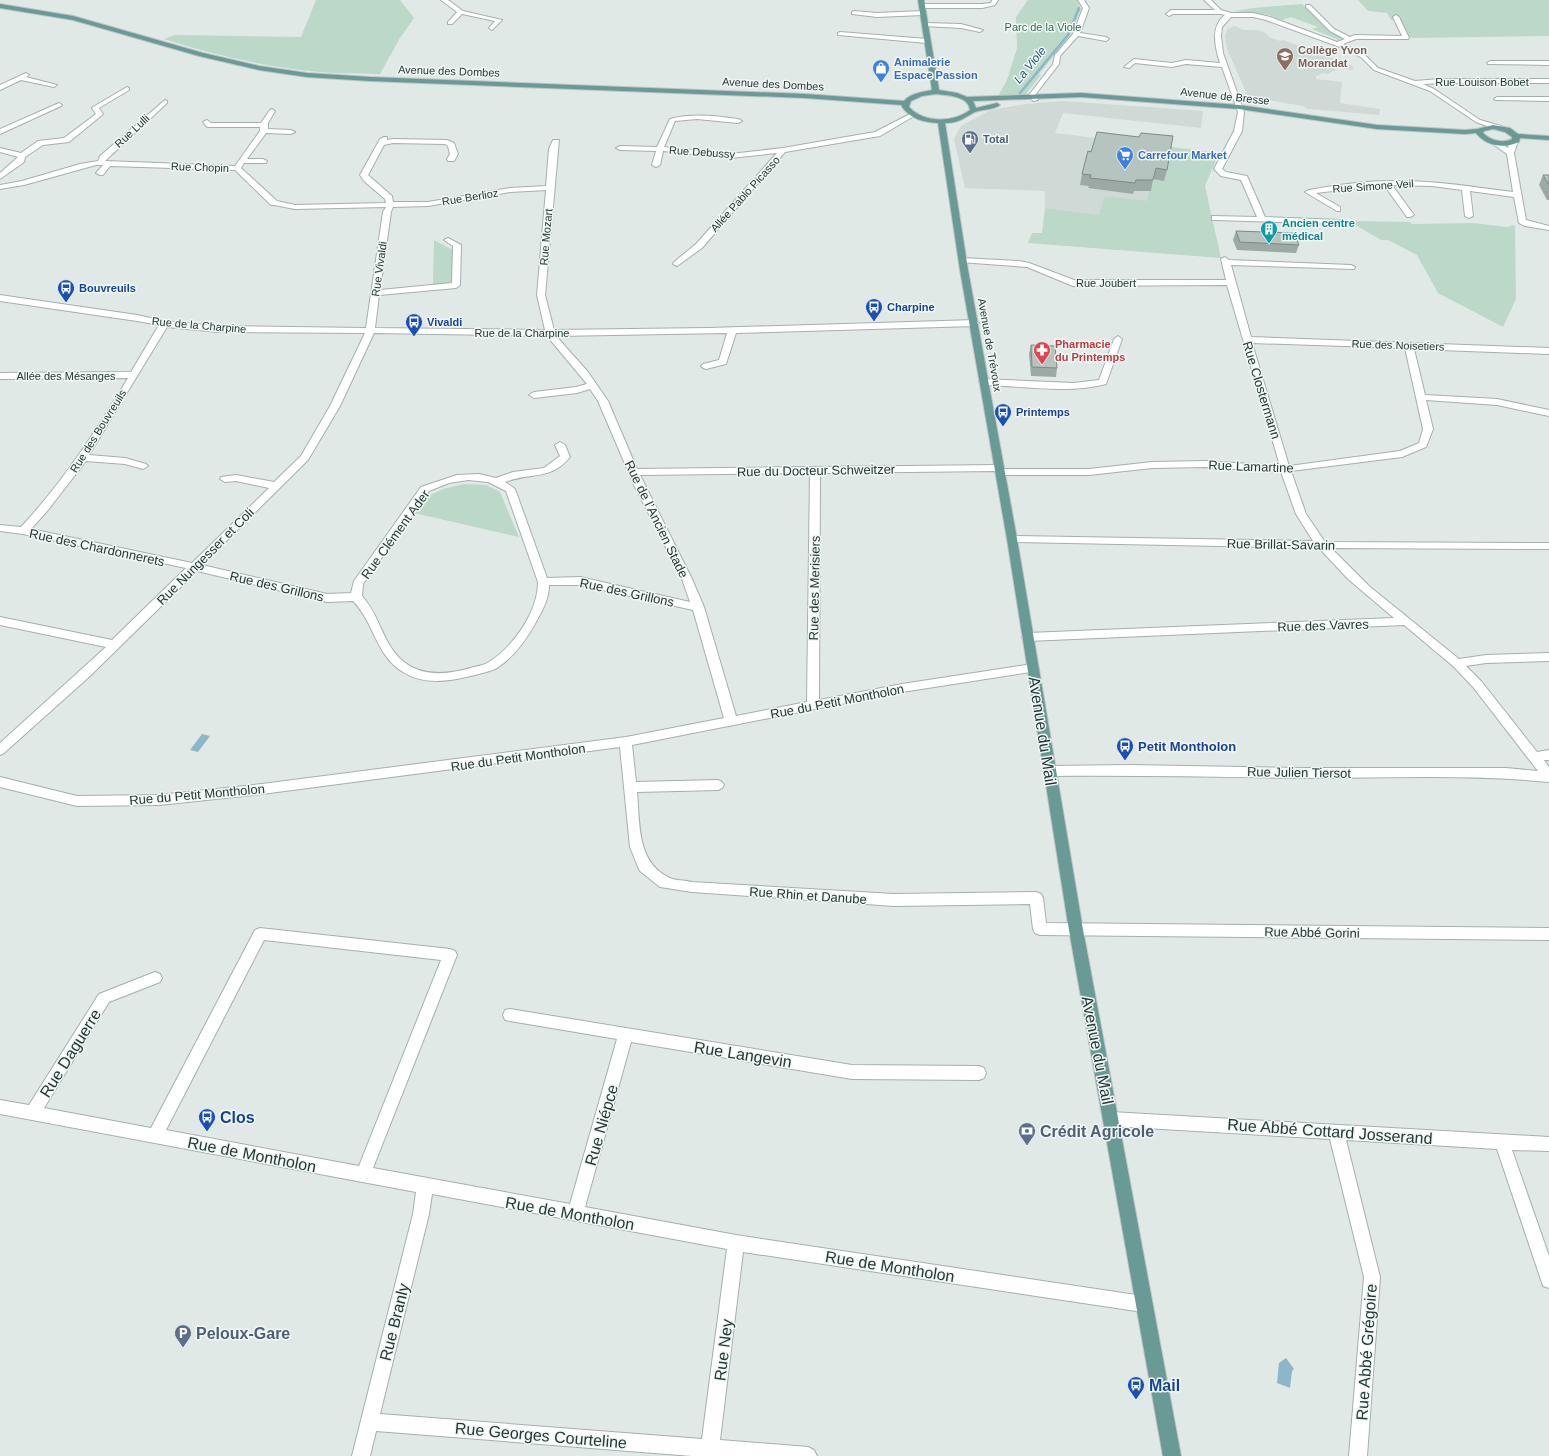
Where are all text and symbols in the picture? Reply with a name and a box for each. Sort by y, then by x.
park label: Parc de la Viole [1005,21,1081,33]
water label: La Viole [1011,44,1049,86]
place label: Collège Yvon Morandat [1298,44,1367,69]
school or university icon: Collège Yvon Morandat [1275,46,1295,71]
place label: Animalerie Espace Passion [894,56,978,81]
shop icon: Animalerie Espace Passion [871,58,891,83]
street label: Avenue des Dombes [398,63,501,79]
street label: Avenue des Dombes [722,75,825,93]
street label: Rue Louison Bobet [1435,76,1529,88]
street label: Avenue de Bresse [1180,85,1270,107]
street label: Rue Lulli [112,112,152,150]
fuel station icon: Total [960,129,980,154]
place label: Total [983,133,1008,145]
street label: Rue Debussy [669,144,736,160]
supermarket icon: Carrefour Market [1115,145,1135,170]
place label: Carrefour Market [1138,149,1227,161]
street label: Allée Pablo Picasso [708,154,782,234]
street label: Rue Chopin [171,160,229,174]
street label: Rue Simone Veil [1332,177,1414,195]
street label: Rue Berlioz [441,187,499,207]
street label: Rue Mozart [538,208,554,266]
place label: Ancien centre médical [1282,217,1355,242]
building icon: Ancien centre médical [1259,219,1279,244]
street label: Rue Vivaldi [369,241,389,297]
street label: Rue Joubert [1076,277,1136,289]
bus stop icon: Bouvreuils [56,278,76,303]
place label: Bouvreuils [79,282,136,294]
bus stop icon: Charpine [864,297,884,322]
street label: Avenue de Trévoux [976,297,1004,393]
place label: Charpine [887,301,935,313]
bus stop icon: Vivaldi [404,312,424,337]
street label: Rue de la Charpine [151,315,247,335]
place label: Vivaldi [427,316,462,328]
street label: Rue de la Charpine [475,327,569,339]
street label: Rue des Noisetiers [1351,337,1445,353]
place label: Pharmacie du Printemps [1055,338,1125,363]
pharmacy icon: Pharmacie du Printemps [1032,340,1052,365]
street label: Rue Clostermann [1240,340,1283,441]
street label: Allée des Mésanges [16,370,116,382]
street label: Rue des Bouvreuils [68,387,129,475]
bus stop icon: Printemps [993,402,1013,427]
place label: Printemps [1016,406,1070,418]
street label: Rue de l’Ancien Stade [622,458,691,580]
street label: Rue Lamartine [1208,458,1294,475]
street label: Rue du Docteur Schweitzer [737,462,896,479]
street label: Rue Clément Ader [358,486,433,582]
street label: Rue Nungesser et Coli [154,505,257,608]
street label: Rue des Chardonnerets [28,526,166,569]
street label: Rue des Merisiers [806,535,823,641]
street label: Rue Brillat-Savarin [1227,536,1335,553]
street label: Rue des Grillons [228,568,326,605]
street label: Rue des Grillons [578,575,676,610]
street label: Rue des Vavres [1277,616,1370,635]
street label: Avenue du Mail [1026,675,1060,787]
street label: Rue du Petit Montholon [769,681,905,722]
bus stop icon: Petit Montholon [1115,736,1135,761]
place label: Petit Montholon [1138,739,1236,754]
street label: Rue du Petit Montholon [450,741,586,774]
street label: Rue Julien Tiersot [1247,764,1352,781]
street label: Rue du Petit Montholon [129,781,265,808]
street label: Rue Rhin et Danube [749,884,867,907]
street label: Rue Abbé Gorini [1264,924,1360,941]
street label: Avenue du Mail [1079,994,1116,1106]
street label: Rue Daguerre [37,1006,104,1100]
street label: Rue Langevin [693,1038,793,1071]
street label: Rue Niépce [582,1083,621,1168]
bus stop icon: Clos [197,1107,217,1132]
place label: Clos [220,1109,255,1126]
street label: Rue Abbé Cottard Josserand [1227,1116,1433,1147]
bank icon: Crédit Agricole [1017,1121,1037,1146]
place label: Crédit Agricole [1040,1123,1154,1140]
street label: Rue de Montholon [186,1134,318,1175]
street label: Rue de Montholon [504,1194,636,1233]
street label: Rue de Montholon [824,1248,956,1285]
street label: Rue Branly [377,1282,412,1363]
street label: Rue Abbé Grégoire [1353,1283,1380,1421]
street label: Rue Ney [711,1318,736,1382]
parking icon: Peloux-Gare [173,1323,193,1348]
place label: Peloux-Gare [196,1325,290,1342]
bus stop icon: Mail [1126,1375,1146,1400]
place label: Mail [1149,1377,1180,1394]
street label: Rue Georges Courteline [454,1420,628,1451]

